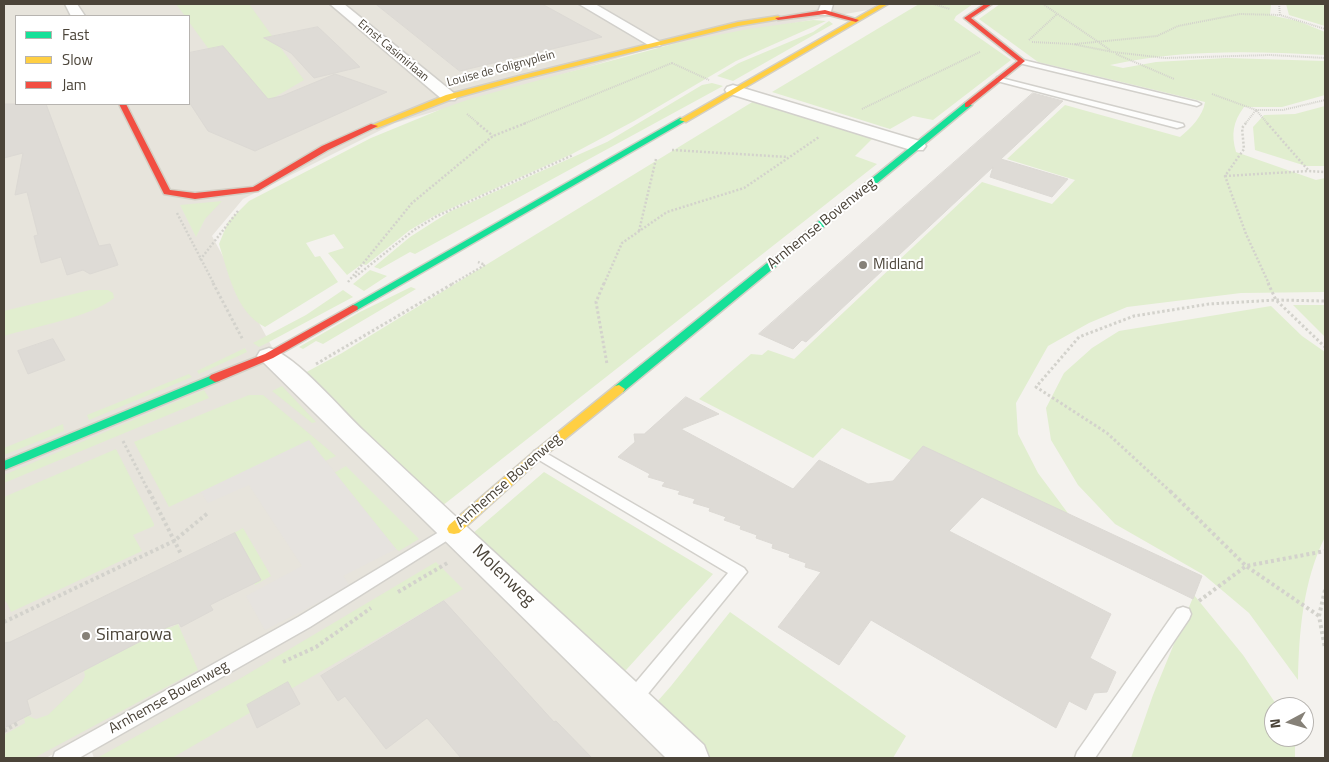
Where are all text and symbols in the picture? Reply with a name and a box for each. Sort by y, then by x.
legend [15,15,190,105]
street label: Ernst Casimirlaan [354,17,432,85]
text: Fast [62,23,89,46]
text: Slow [62,48,93,71]
street label: Louise de Colignyplein [445,48,557,90]
text: Jam [62,73,86,96]
street label: Arnhemse Bovenweg [764,175,880,273]
place label: Midland [873,256,924,274]
marker: Midland [857,259,869,271]
street label: Arnhemse Bovenweg [452,430,566,532]
street label: Molenweg [467,541,539,611]
place label: Simarowa [96,625,172,647]
marker: Simarowa [80,630,92,642]
street label: Arnhemse Bovenweg [106,658,232,738]
north arrow [1264,697,1314,747]
text: N [1264,718,1286,729]

